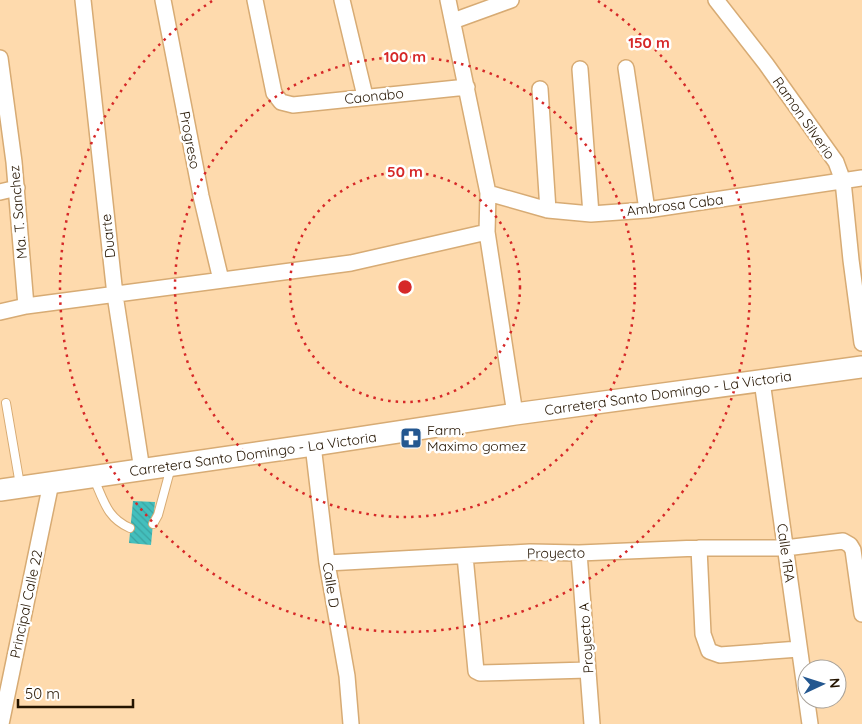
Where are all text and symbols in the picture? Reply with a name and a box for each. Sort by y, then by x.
text: 150 m [628,33,670,52]
text: 100 m [384,47,426,66]
street label: Ramon Silverio [769,73,839,163]
street label: Caonabo [343,84,405,108]
street label: Progreso [176,110,204,170]
text: 50 m [387,162,423,181]
street label: Ma. T. Sanchez [5,164,31,260]
street label: Ambrosa Caba [626,190,724,220]
street label: Duarte [97,213,119,259]
centre of rings [396,278,414,296]
street label: Carretera Santo Domingo - La Victoria [543,367,793,419]
place label: Farm. Maximo gomez [427,421,526,455]
pharmacy icon: Farm. Maximo gomez [399,426,423,450]
street label: Carretera Santo Domingo - La Victoria [128,428,378,480]
street label: Calle 1RA [773,522,799,584]
street label: Proyecto [527,543,585,563]
street label: Principal Calle 22 [6,548,46,660]
street label: Calle D [319,561,343,609]
street label: Proyecto A [575,602,597,674]
north arrow [797,659,847,709]
scale bar [18,676,132,708]
text: N [826,677,844,689]
text: 50 m [25,684,60,703]

